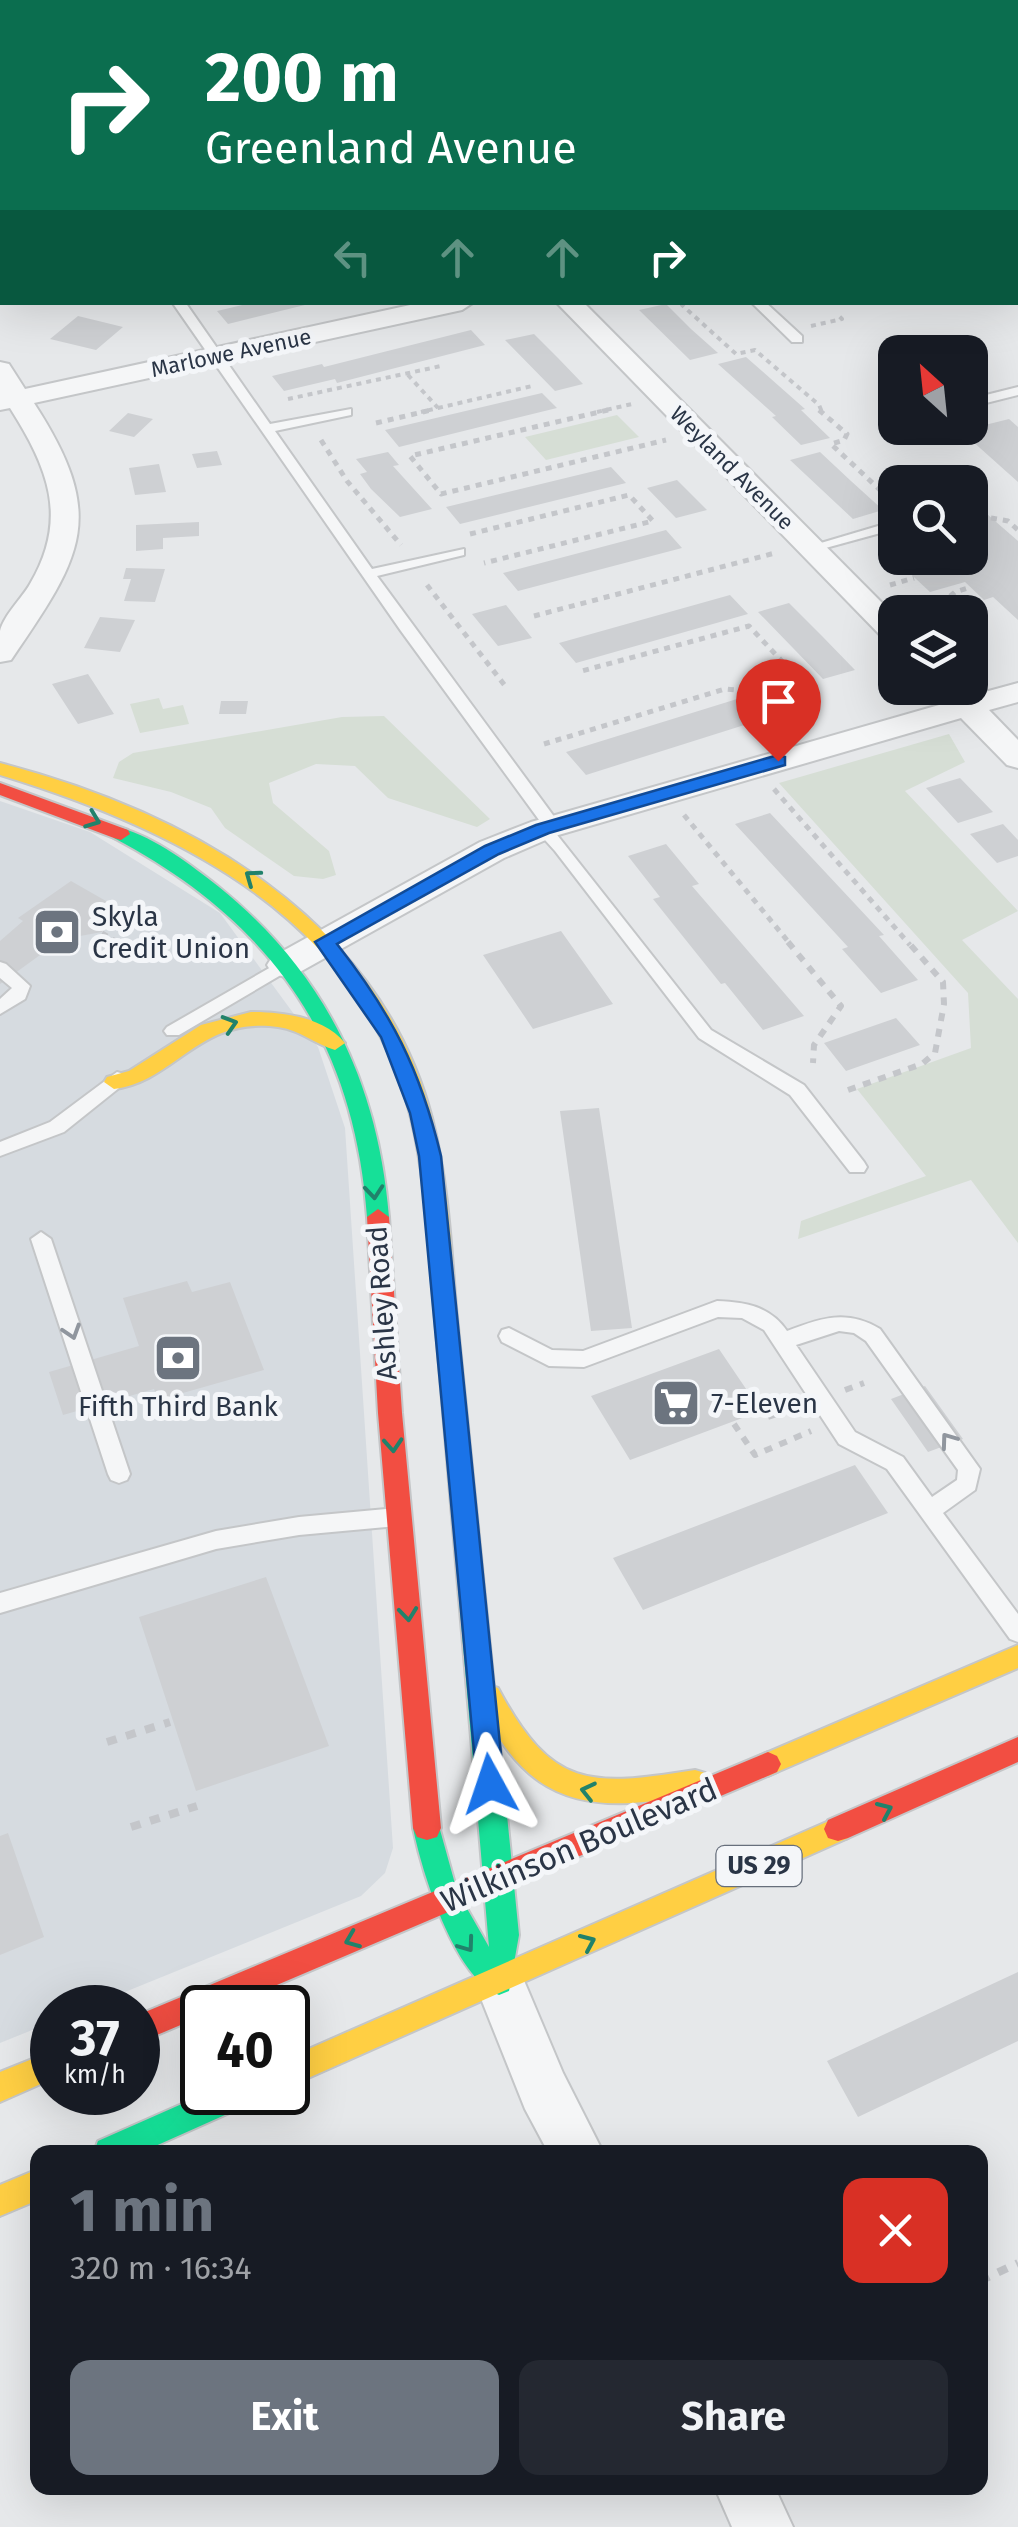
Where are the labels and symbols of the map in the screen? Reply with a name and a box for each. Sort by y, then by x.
street label: Marlowe Avenue [148,323,314,383]
north arrow [878,335,988,445]
street label: Weyland Avenue [665,401,799,535]
pin [736,659,821,762]
one-way arrow [83,808,100,829]
one-way arrow [245,871,263,889]
place label: Skyla Credit Union [92,900,250,965]
bank icon: Skyla Credit Union [31,906,83,958]
one-way arrow [221,1015,238,1036]
one-way arrow [362,1184,384,1200]
street label: Ashley Road [360,1225,404,1381]
one-way arrow [60,1323,80,1340]
bank icon: Fifth Third Bank [152,1332,204,1384]
supermarket icon: 7-Eleven [650,1377,702,1429]
place label: 7-Eleven [711,1387,818,1420]
place label: Fifth Third Bank [78,1390,279,1423]
one-way arrow [942,1432,961,1451]
one-way arrow [382,1437,403,1453]
one-way arrow [397,1606,419,1622]
position arrow [438,1732,542,1836]
street label: Wilkinson Boulevard [435,1770,723,1920]
one-way arrow [580,1782,597,1803]
one-way arrow [875,1802,893,1822]
road number: US 29 [716,1846,802,1886]
one-way arrow [345,1928,362,1948]
one-way arrow [455,1934,473,1952]
one-way arrow [578,1934,596,1954]
speed limit sign: 40 [180,1985,310,2115]

